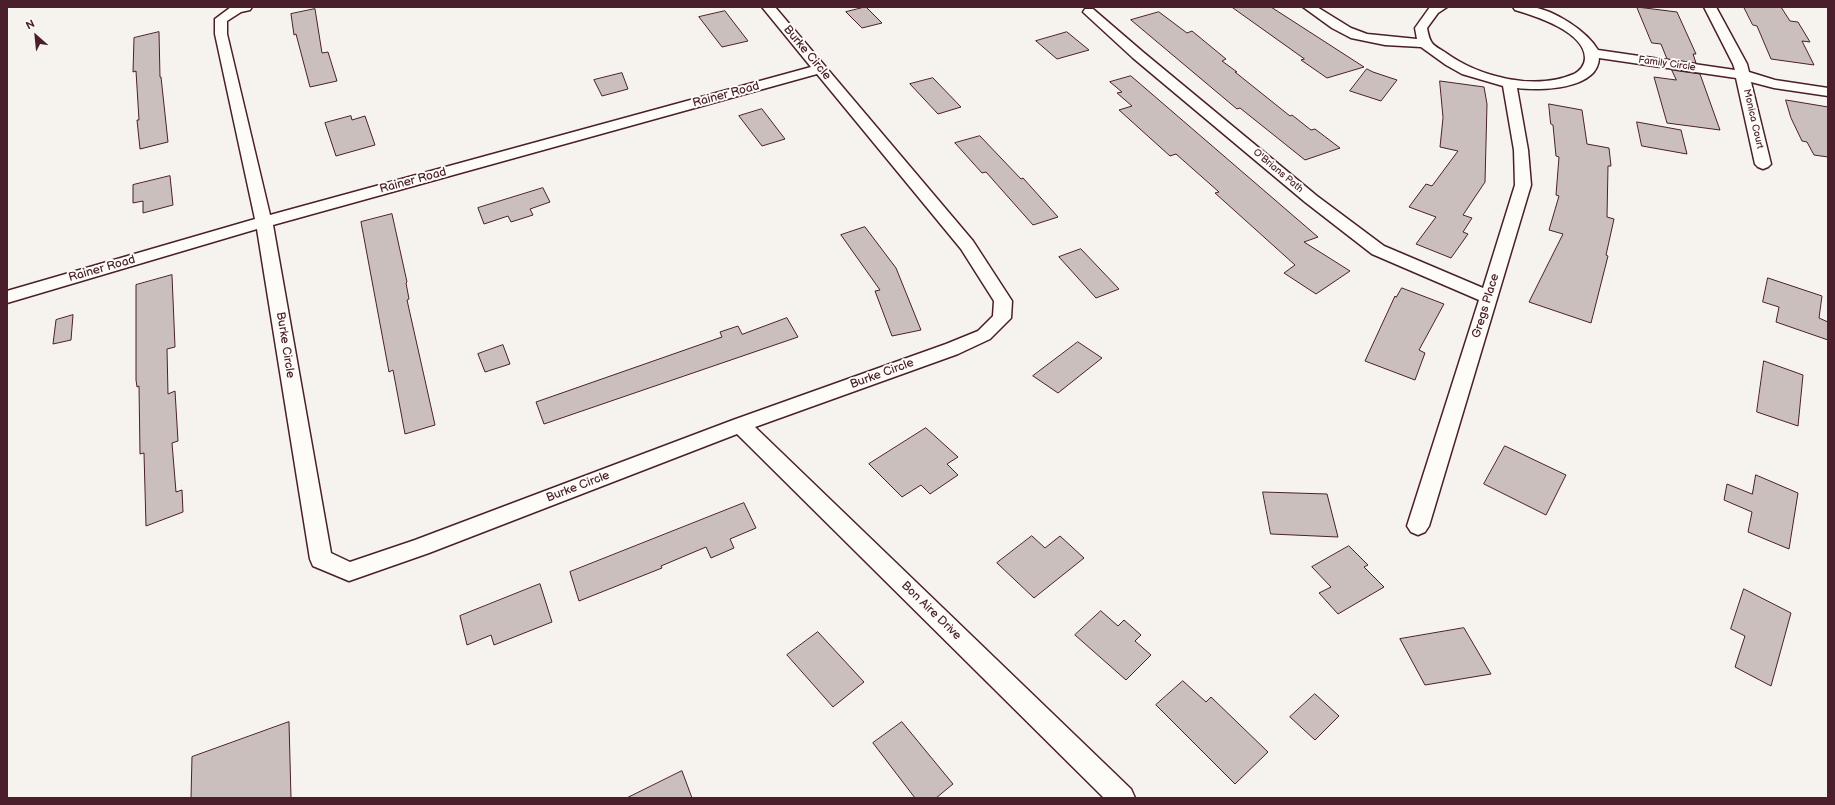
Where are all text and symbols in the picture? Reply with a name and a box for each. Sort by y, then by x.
north arrow [16,16,56,56]
text: N [24,17,37,33]
street label: Burke Circle [780,23,834,83]
street label: Family Circle [1638,54,1696,74]
street label: Rainer Road [691,79,761,111]
street label: Monica Court [1740,88,1766,150]
street label: O'Brians Path [1250,147,1306,195]
street label: Rainer Road [378,165,448,197]
street label: Rainer Road [67,253,137,285]
street label: Gregs Place [1469,272,1503,340]
street label: Burke Circle [273,311,297,379]
street label: Burke Circle [848,356,916,392]
street label: Burke Circle [544,468,612,506]
street label: Bon Aire Drive [898,579,964,643]

